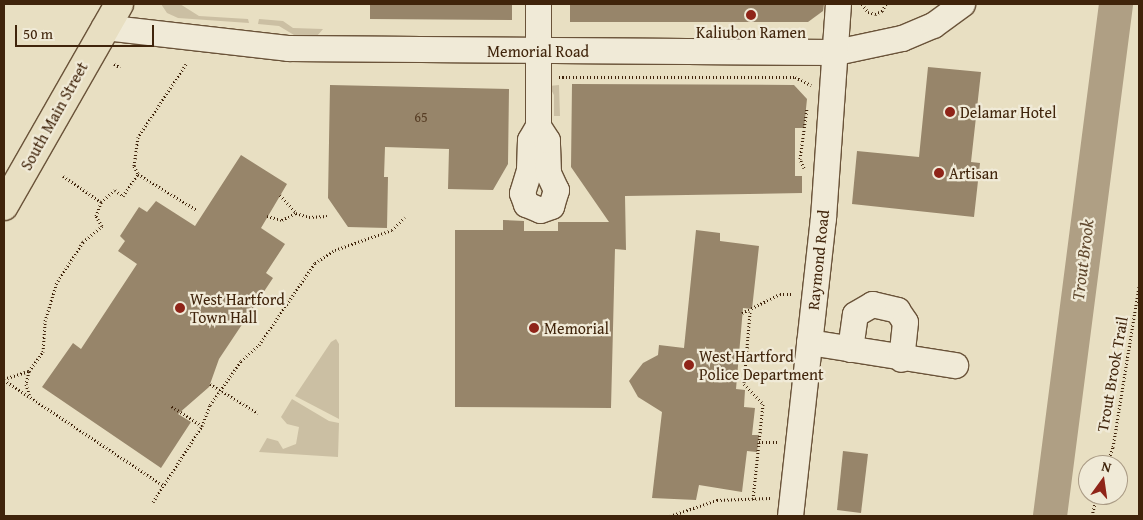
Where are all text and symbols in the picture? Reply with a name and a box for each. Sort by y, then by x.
marker: Kaliubon Ramen [745,9,757,21]
scale bar [18,15,156,47]
place label: Kaliubon Ramen [696,22,806,42]
text: 50 m [23,23,53,44]
street label: Memorial Road [487,41,589,61]
street label: South Main Street [16,58,92,174]
place label: Delamar Hotel [960,102,1056,122]
marker: Delamar Hotel [944,106,956,118]
house number: 65 [414,109,428,125]
place label: Artisan [949,163,998,183]
marker: Artisan [933,167,945,179]
street label: Raymond Road [803,209,833,311]
water label: Trout Brook [1067,218,1099,302]
place label: West Hartford Town Hall [190,289,285,327]
marker: West Hartford Town Hall [174,302,186,314]
street label: Trout Brook Trail [1092,315,1132,433]
place label: Memorial [544,318,609,338]
marker: Memorial [528,322,540,334]
place label: West Hartford Police Department [699,346,824,384]
marker: West Hartford Police Department [683,359,695,371]
north arrow [1078,455,1128,505]
text: N [1099,456,1113,477]

